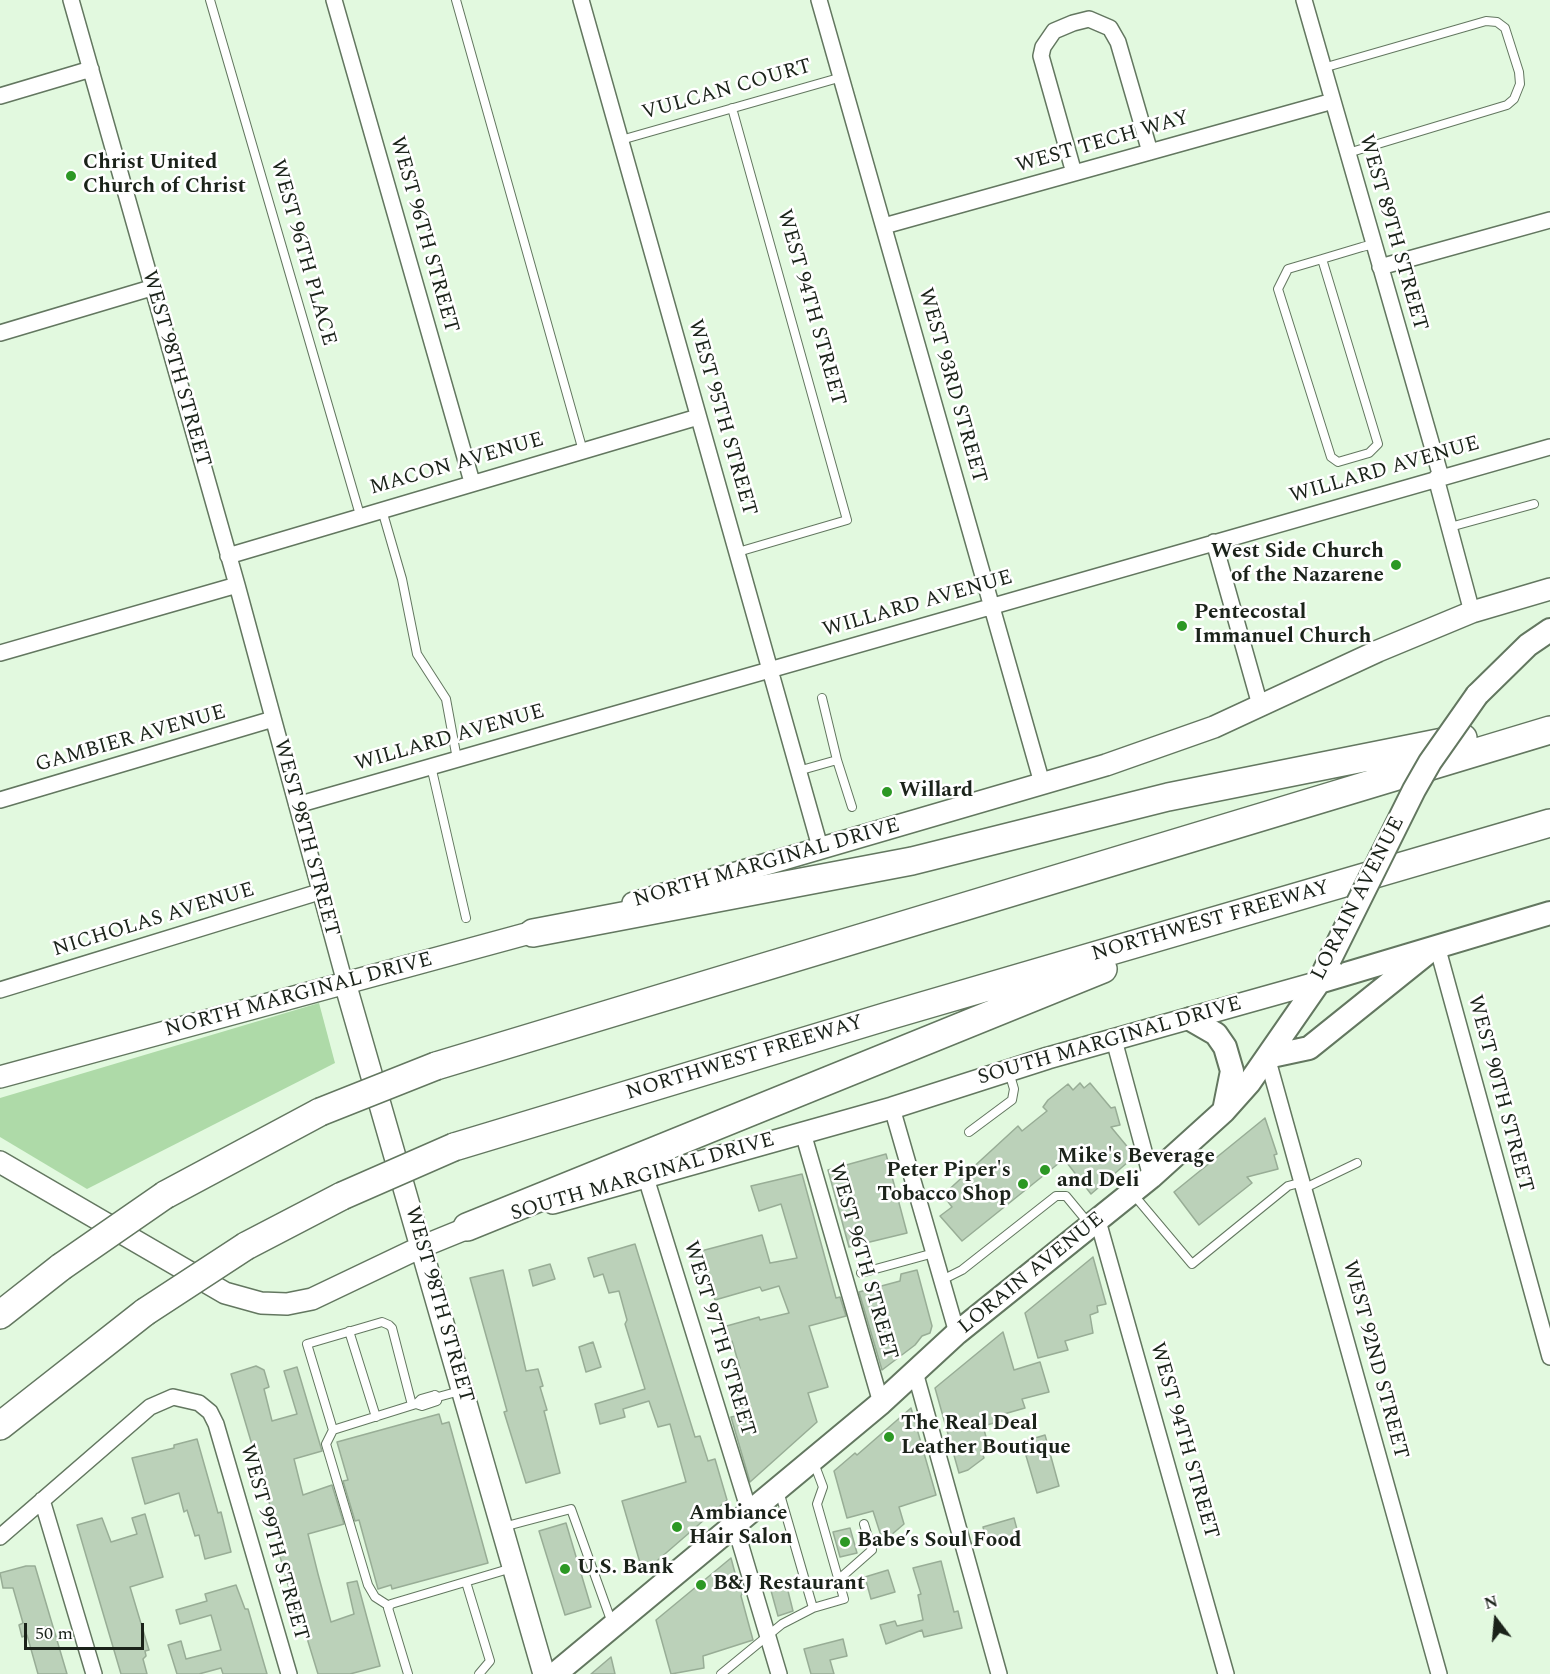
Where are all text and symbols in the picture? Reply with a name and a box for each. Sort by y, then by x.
street label: VULCAN COURT [639,55,815,127]
street label: WEST TECH WAY [1013,106,1193,180]
street label: WEST 89TH STREET [1352,132,1432,334]
street label: WEST 96TH STREET [383,134,463,336]
place label: Christ United Church of Christ [83,151,246,201]
street label: WEST 96TH PLACE [263,157,341,349]
marker: Christ United Church of Christ [64,169,78,183]
street label: WEST 94TH STREET [770,207,850,409]
street label: WEST 98TH STREET [135,268,215,470]
street label: WEST 93RD STREET [911,285,991,487]
street label: WEST 95TH STREET [681,317,761,519]
street label: MACON AVENUE [367,428,547,502]
street label: WILLARD AVENUE [1287,432,1483,510]
place label: West Side Church of the Nazarene [1211,540,1384,590]
marker: West Side Church of the Nazarene [1389,558,1403,572]
street label: WILLARD AVENUE [820,566,1016,644]
place label: Pentecostal Immanuel Church [1194,601,1371,651]
marker: Pentecostal Immanuel Church [1175,619,1189,633]
street label: WILLARD AVENUE [352,700,548,778]
street label: GAMBIER AVENUE [33,701,229,779]
street label: WEST 98TH STREET [267,737,343,939]
place label: Willard [899,779,973,805]
marker: Willard [880,785,894,799]
street label: LORAIN AVENUE [1307,813,1411,985]
street label: NORTH MARGINAL DRIVE [631,814,903,914]
street label: NORTHWEST FREEWAY [1089,876,1333,968]
street label: NICHOLAS AVENUE [50,878,258,964]
street label: NORTH MARGINAL DRIVE [162,948,436,1044]
street label: SOUTH MARGINAL DRIVE [975,992,1245,1092]
street label: WEST 90TH STREET [1461,993,1537,1195]
street label: NORTHWEST FREEWAY [623,1011,867,1107]
street label: SOUTH MARGINAL DRIVE [508,1128,778,1228]
place label: Mike's Beverage and Deli [1057,1145,1215,1195]
place label: Peter Piper's Tobacco Shop [877,1159,1011,1209]
street label: WEST 96TH STREET [822,1161,902,1363]
marker: Mike's Beverage and Deli [1038,1163,1052,1177]
marker: Peter Piper's Tobacco Shop [1016,1177,1030,1191]
street label: WEST 98TH STREET [398,1204,478,1406]
street label: LORAIN AVENUE [954,1207,1110,1341]
street label: WEST 97TH STREET [676,1238,760,1440]
street label: WEST 92ND STREET [1335,1258,1413,1462]
street label: WEST 94TH STREET [1143,1340,1223,1542]
place label: The Real Deal Leather Boutique [901,1412,1071,1462]
marker: The Real Deal Leather Boutique [882,1430,896,1444]
street label: WEST 99TH STREET [233,1442,313,1644]
place label: Ambiance Hair Salon [689,1502,793,1552]
marker: Ambiance Hair Salon [670,1520,684,1534]
place label: Babe’s Soul Food [857,1529,1021,1555]
marker: Babe’s Soul Food [838,1535,852,1549]
place label: U.S. Bank [577,1556,674,1582]
marker: U.S. Bank [558,1562,572,1576]
place label: B&J Restaurant [713,1572,865,1598]
marker: B&J Restaurant [694,1578,708,1592]
text: N [1481,1589,1501,1616]
north arrow [1466,1590,1526,1650]
scale bar [27,1611,147,1649]
text: 50 m [35,1620,73,1647]

